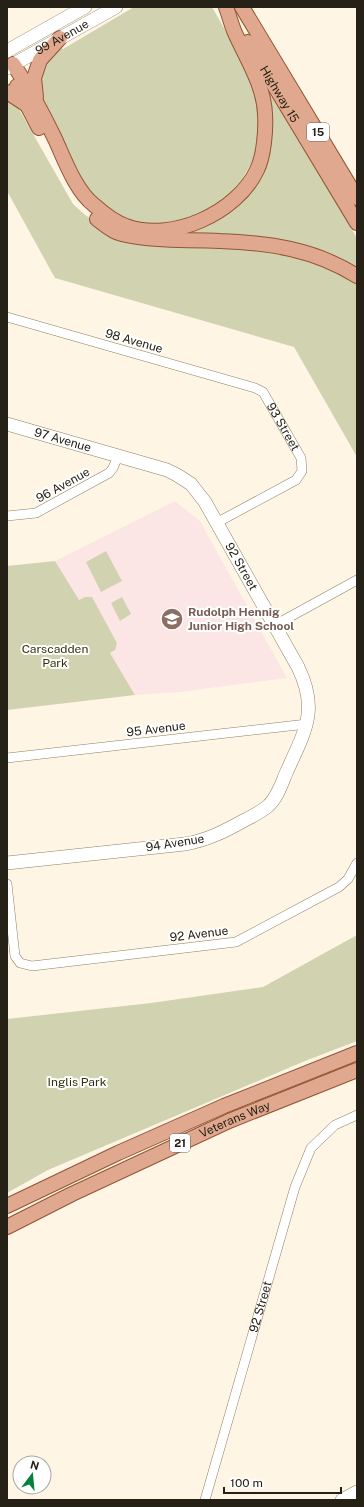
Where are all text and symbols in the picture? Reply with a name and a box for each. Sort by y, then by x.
street label: 99 Avenue [33,17,91,58]
street label: Highway 15 [257,63,302,126]
road number: 15 [307,123,329,141]
street label: 98 Avenue [104,326,165,356]
street label: 93 Street [264,400,302,453]
street label: 97 Avenue [33,425,93,455]
street label: 96 Avenue [34,464,92,505]
street label: 92 Street [222,540,260,593]
place label: Rudolph Hennig Junior High School [188,605,294,633]
school or university icon: Rudolph Hennig Junior High School [159,606,185,632]
park label: Carscadden Park [22,642,88,670]
street label: 95 Avenue [126,718,186,740]
street label: 94 Avenue [145,831,205,855]
street label: 92 Avenue [169,923,229,945]
park label: Inglis Park [48,1075,107,1089]
street label: Veterans Way [197,1098,273,1141]
road number: 21 [170,1134,190,1152]
street label: 92 Street [247,1279,275,1334]
north arrow [12,1455,52,1495]
text: N [29,1458,41,1472]
scale bar [224,1469,341,1495]
text: 100 m [230,1476,263,1490]

